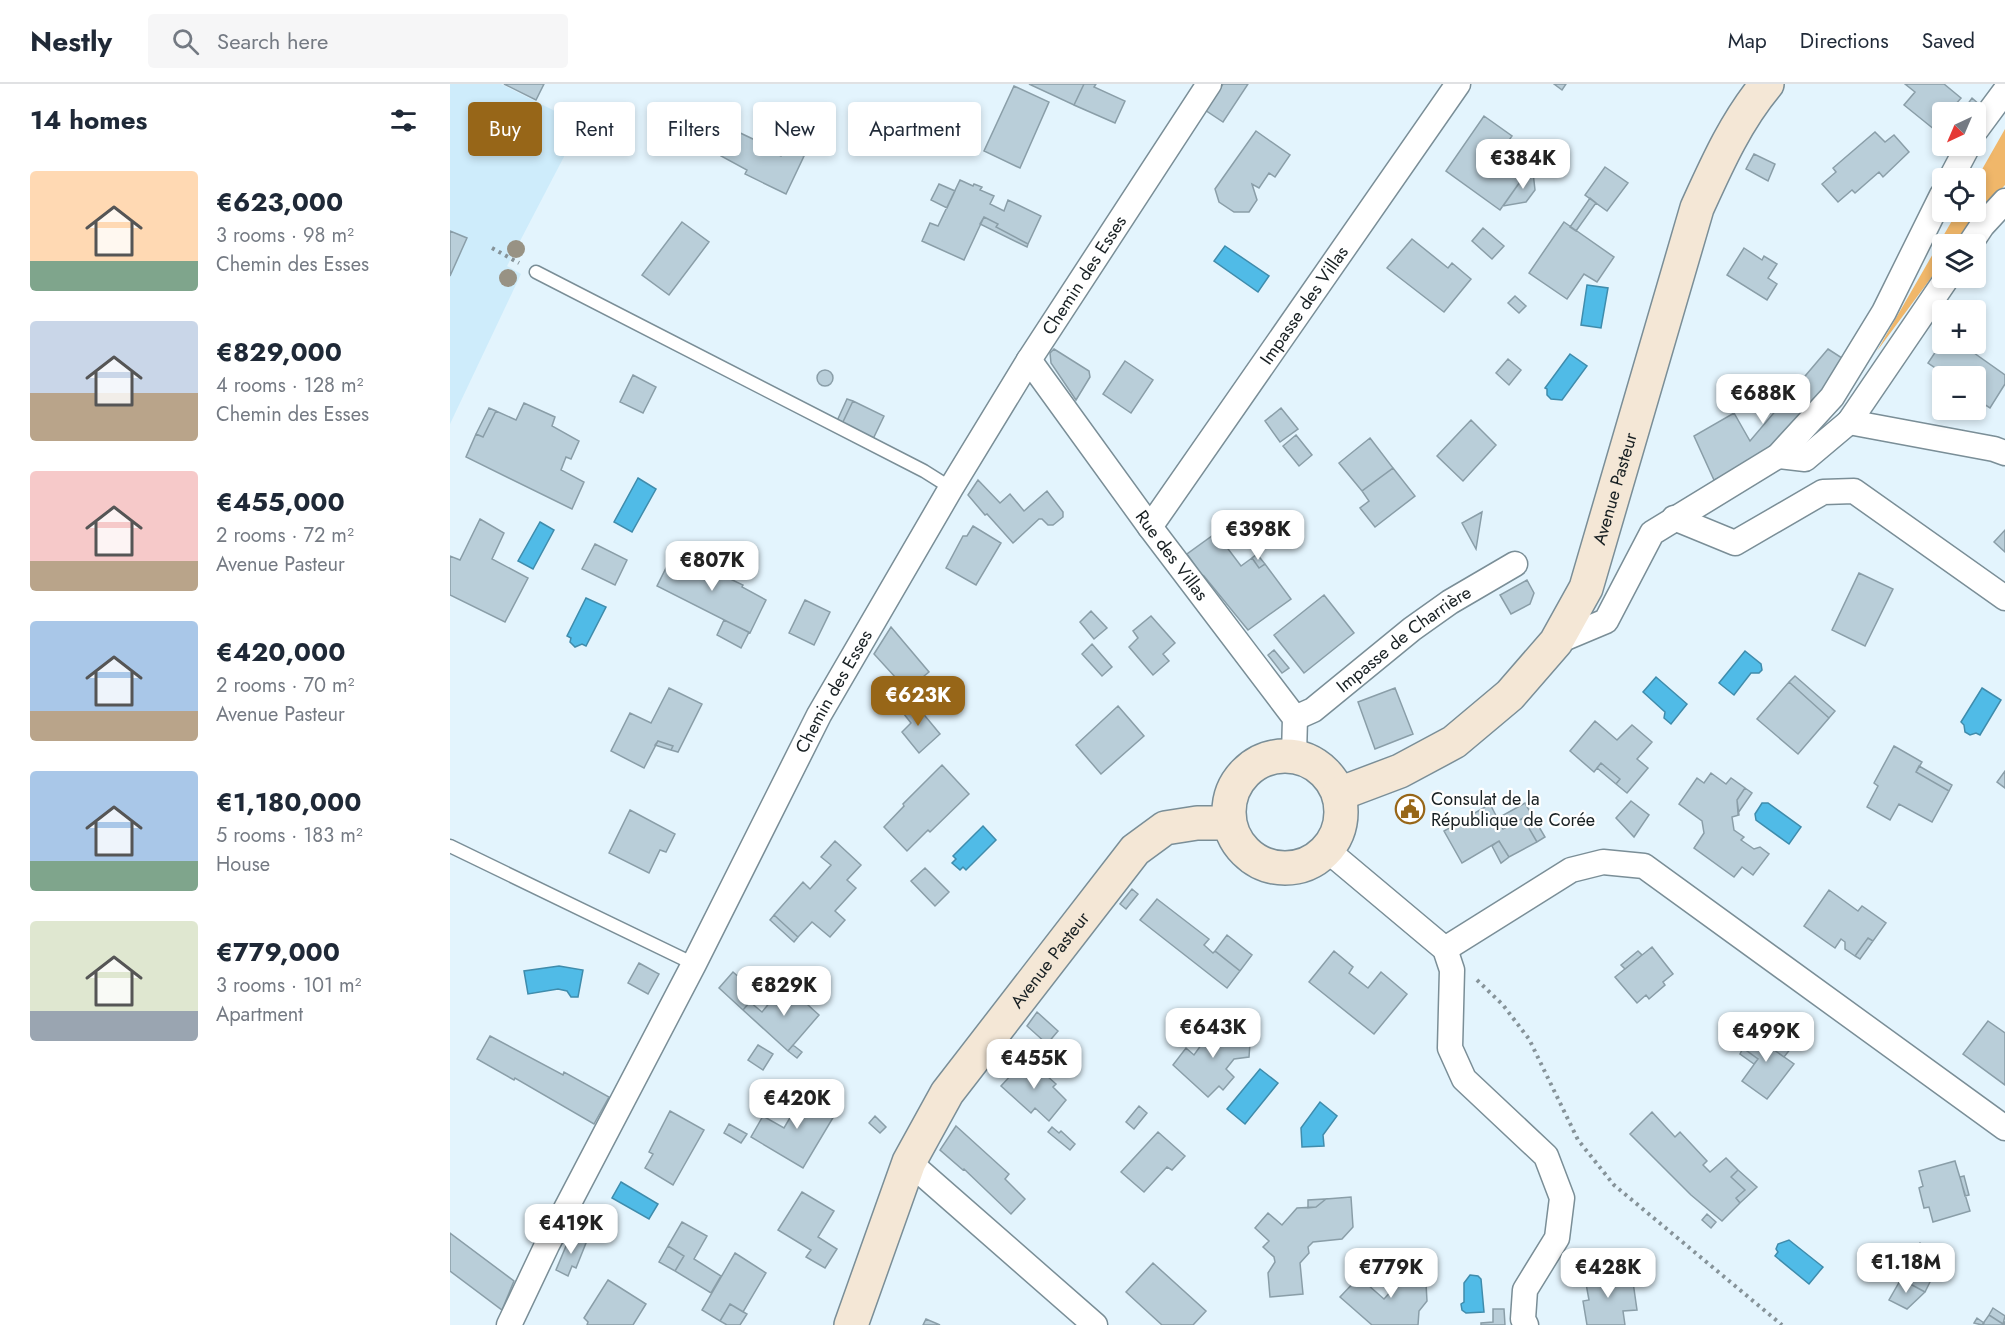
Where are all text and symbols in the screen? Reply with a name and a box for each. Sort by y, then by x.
search box [148,14,568,68]
text: Nestly [30,21,112,62]
icon: search [169,25,202,58]
text: Search here [217,25,328,57]
text: Map [1728,26,1767,56]
text: Directions [1800,26,1889,56]
text: Saved [1922,26,1975,56]
text: 14 homes [30,101,147,139]
chip: Buy [468,102,542,156]
chip: Rent [554,102,635,156]
chip: Filters [647,102,741,156]
chip: New [753,102,836,156]
chip: Apartment [848,102,981,156]
north arrow [1932,102,1986,156]
map controls [1932,102,1986,420]
icon: filters [387,104,420,137]
pin: €384K [1481,139,1565,190]
text: €384K [1490,144,1556,173]
button: locate [1932,168,1986,222]
text: €623,000 [216,183,343,221]
icon: home [78,195,150,267]
street label: Chemin des Esses [1036,210,1133,340]
text: 3 rooms · 98 m² [216,221,354,250]
button: layers [1932,234,1986,288]
street label: Impasse des Villas [1254,241,1355,370]
text: Chemin des Esses [216,250,369,279]
button: + [1932,300,1986,354]
text: €829,000 [216,333,342,371]
icon: home [78,345,150,417]
button: − [1932,366,1986,420]
text: 4 rooms · 128 m² [216,371,364,400]
pin: €688K [1721,374,1805,425]
text: €688K [1730,379,1796,408]
text: Chemin des Esses [216,400,369,429]
street label: Avenue Pasteur [1586,429,1644,548]
text: €455,000 [216,483,345,521]
icon: home [78,495,150,567]
street label: Rue des Villas [1129,505,1214,606]
pin: €398K [1216,510,1300,561]
text: €398K [1225,515,1291,544]
text: 2 rooms · 72 m² [216,521,354,550]
pin: €807K [670,541,754,592]
text: €807K [680,546,744,575]
text: Avenue Pasteur [216,550,345,579]
street label: Impasse de Charrière [1331,579,1476,699]
street label: Chemin des Esses [789,625,879,758]
text: €420,000 [216,633,346,671]
icon: home [78,645,150,717]
text: 2 rooms · 70 m² [216,671,354,700]
pin: €623K [876,676,960,727]
text: €623K [885,681,951,710]
text: Avenue Pasteur [216,700,345,729]
text: €1,180,000 [216,783,362,821]
place label: Consulat de la République de Corée [1431,786,1595,833]
public building icon: Consulat de la République de Corée [1394,793,1426,825]
icon: home [78,795,150,867]
text: 5 rooms · 183 m² [216,821,363,850]
text: House [216,850,270,879]
street label: Avenue Pasteur [1004,905,1096,1014]
text: €779,000 [216,933,340,971]
icon: home [78,945,150,1017]
pin: €829K [742,966,826,1017]
text: 3 rooms · 101 m² [216,971,362,1000]
text: €829K [751,971,817,1000]
text: Apartment [216,1000,303,1029]
pin: €643K [1171,1008,1255,1059]
pin: €499K [1724,1012,1808,1063]
text: €643K [1180,1013,1246,1042]
text: €499K [1732,1017,1800,1046]
pin: €455K [992,1039,1076,1090]
text: €455K [1001,1044,1067,1073]
pin: €420K [755,1079,839,1130]
text: €420K [763,1084,831,1113]
pin: €419K [529,1204,613,1255]
text: €419K [539,1209,603,1238]
pin: €1.18M [1857,1243,1955,1294]
pin: €779K [1349,1248,1433,1299]
pin: €428K [1566,1248,1650,1299]
text: €1.18M [1871,1248,1941,1277]
text: €779K [1359,1253,1423,1282]
text: €428K [1575,1253,1641,1282]

